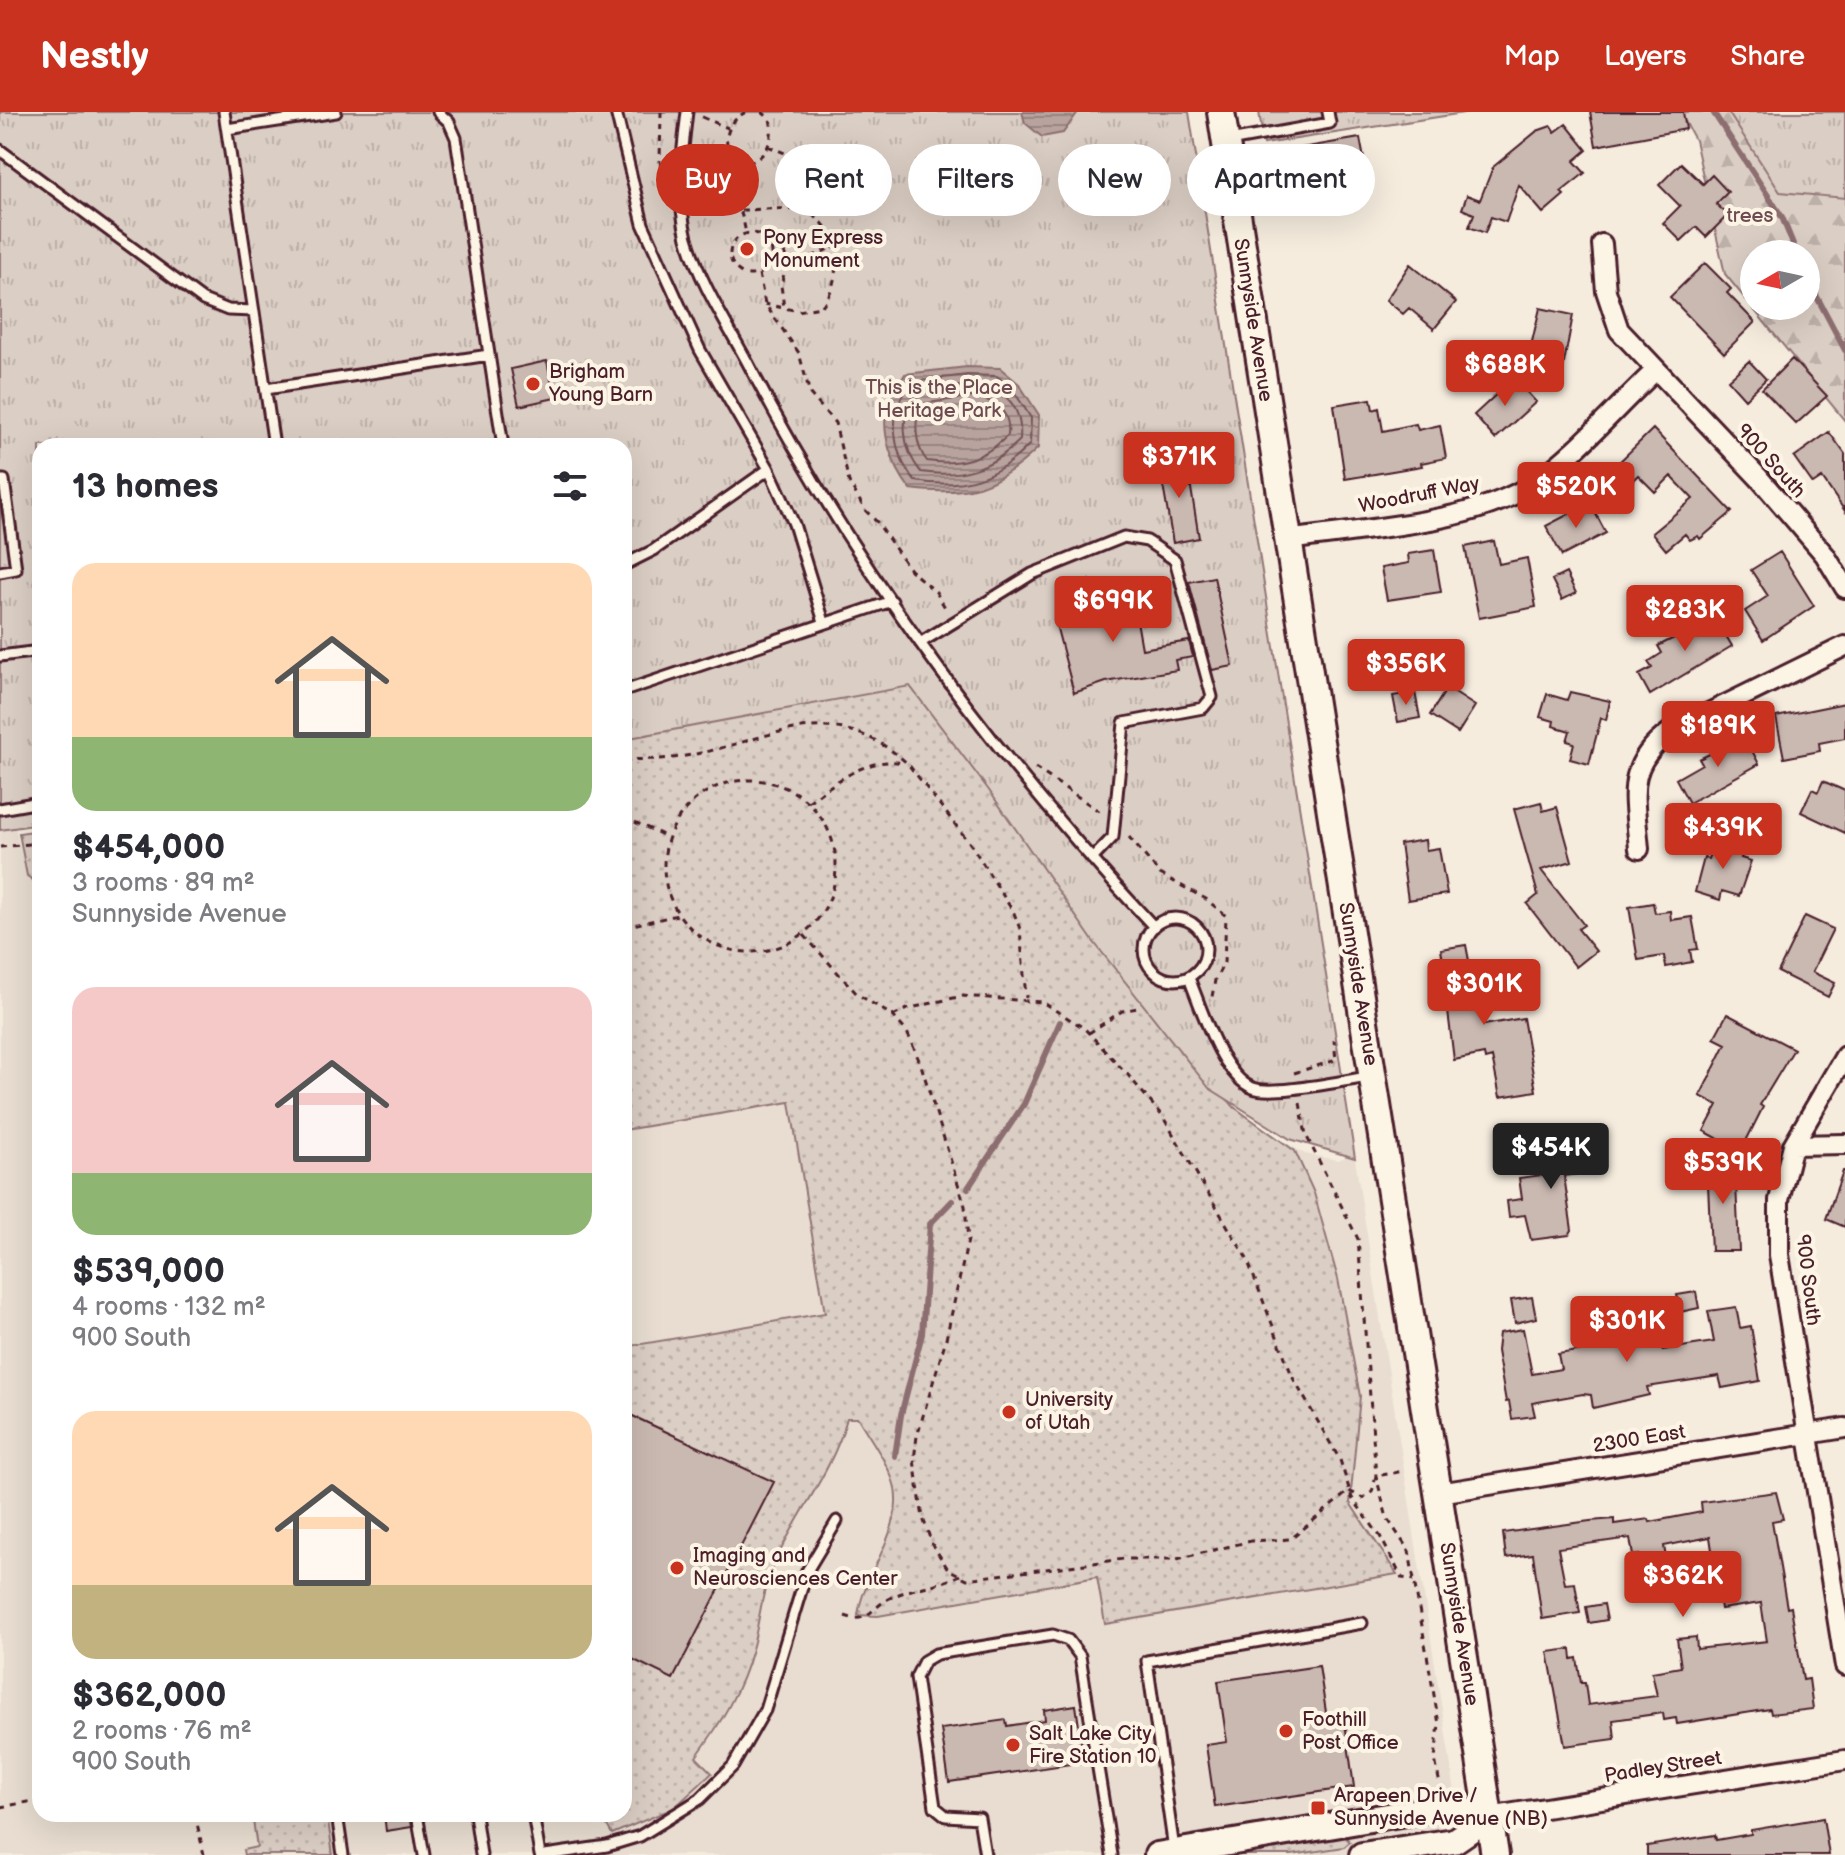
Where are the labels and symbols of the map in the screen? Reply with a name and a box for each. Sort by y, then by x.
park label: trees [1727,204,1773,228]
place label: Pony Express Monument [763,226,883,273]
street label: Sunnyside Avenue [1228,237,1278,404]
marker: Pony Express Monument [738,240,756,258]
north arrow [1740,240,1820,320]
pin: $688K [1449,340,1561,408]
place label: Brigham Young Barn [548,360,653,407]
marker: Brigham Young Barn [524,375,542,393]
park label: This is the Place Heritage Park [865,376,1013,423]
street label: 900 South [1731,419,1811,503]
pin: $371K [1123,432,1235,500]
pin: $520K [1520,462,1632,530]
street label: Woodruff Way [1357,472,1481,518]
pin: $699K [1057,576,1169,644]
pin: $283K [1629,585,1741,653]
pin: $356K [1350,639,1462,707]
pin: $189K [1662,701,1774,769]
pin: $439K [1667,803,1779,871]
street label: Sunnyside Avenue [1333,901,1383,1068]
pin: $301K [1428,959,1540,1027]
pin: $454K [1495,1123,1607,1191]
pin: $539K [1667,1138,1779,1206]
street label: 900 South [1791,1233,1825,1327]
pin: $301K [1571,1296,1683,1364]
place label: University of Utah [1025,1388,1113,1435]
marker: University of Utah [1000,1403,1018,1421]
street label: 2300 East [1591,1420,1687,1458]
street label: Sunnyside Avenue [1434,1541,1484,1708]
place label: Imaging and Neurosciences Center [693,1544,898,1591]
pin: $362K [1627,1551,1739,1619]
marker: Imaging and Neurosciences Center [668,1559,686,1577]
place label: Foothill Post Office [1302,1708,1399,1755]
place label: Salt Lake City Fire Station 10 [1029,1722,1157,1769]
marker: Foothill Post Office [1277,1722,1295,1740]
marker: Salt Lake City Fire Station 10 [1004,1736,1022,1754]
street label: Padley Street [1603,1746,1723,1788]
place label: Arapeen Drive / Sunnyside Avenue (NB) [1334,1784,1548,1831]
marker: Arapeen Drive / Sunnyside Avenue (NB) [1309,1799,1327,1817]

